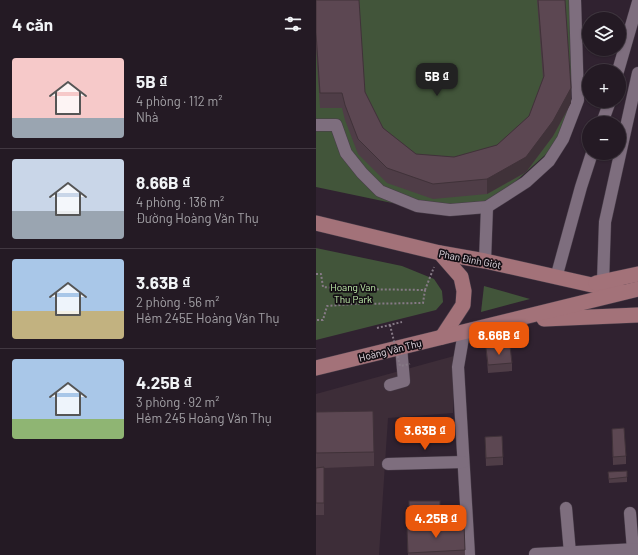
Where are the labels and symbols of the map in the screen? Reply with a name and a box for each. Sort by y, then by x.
pin: 5B ₫ [413,63,461,97]
street label: Phan Đình Giót [438,247,502,271]
park label: Hoang Van Thu Park [330,281,376,305]
pin: 8.66B ₫ [462,322,536,356]
street label: Hoàng Văn Thụ [357,336,423,364]
pin: 3.63B ₫ [388,417,462,451]
pin: 4.25B ₫ [399,505,473,539]

